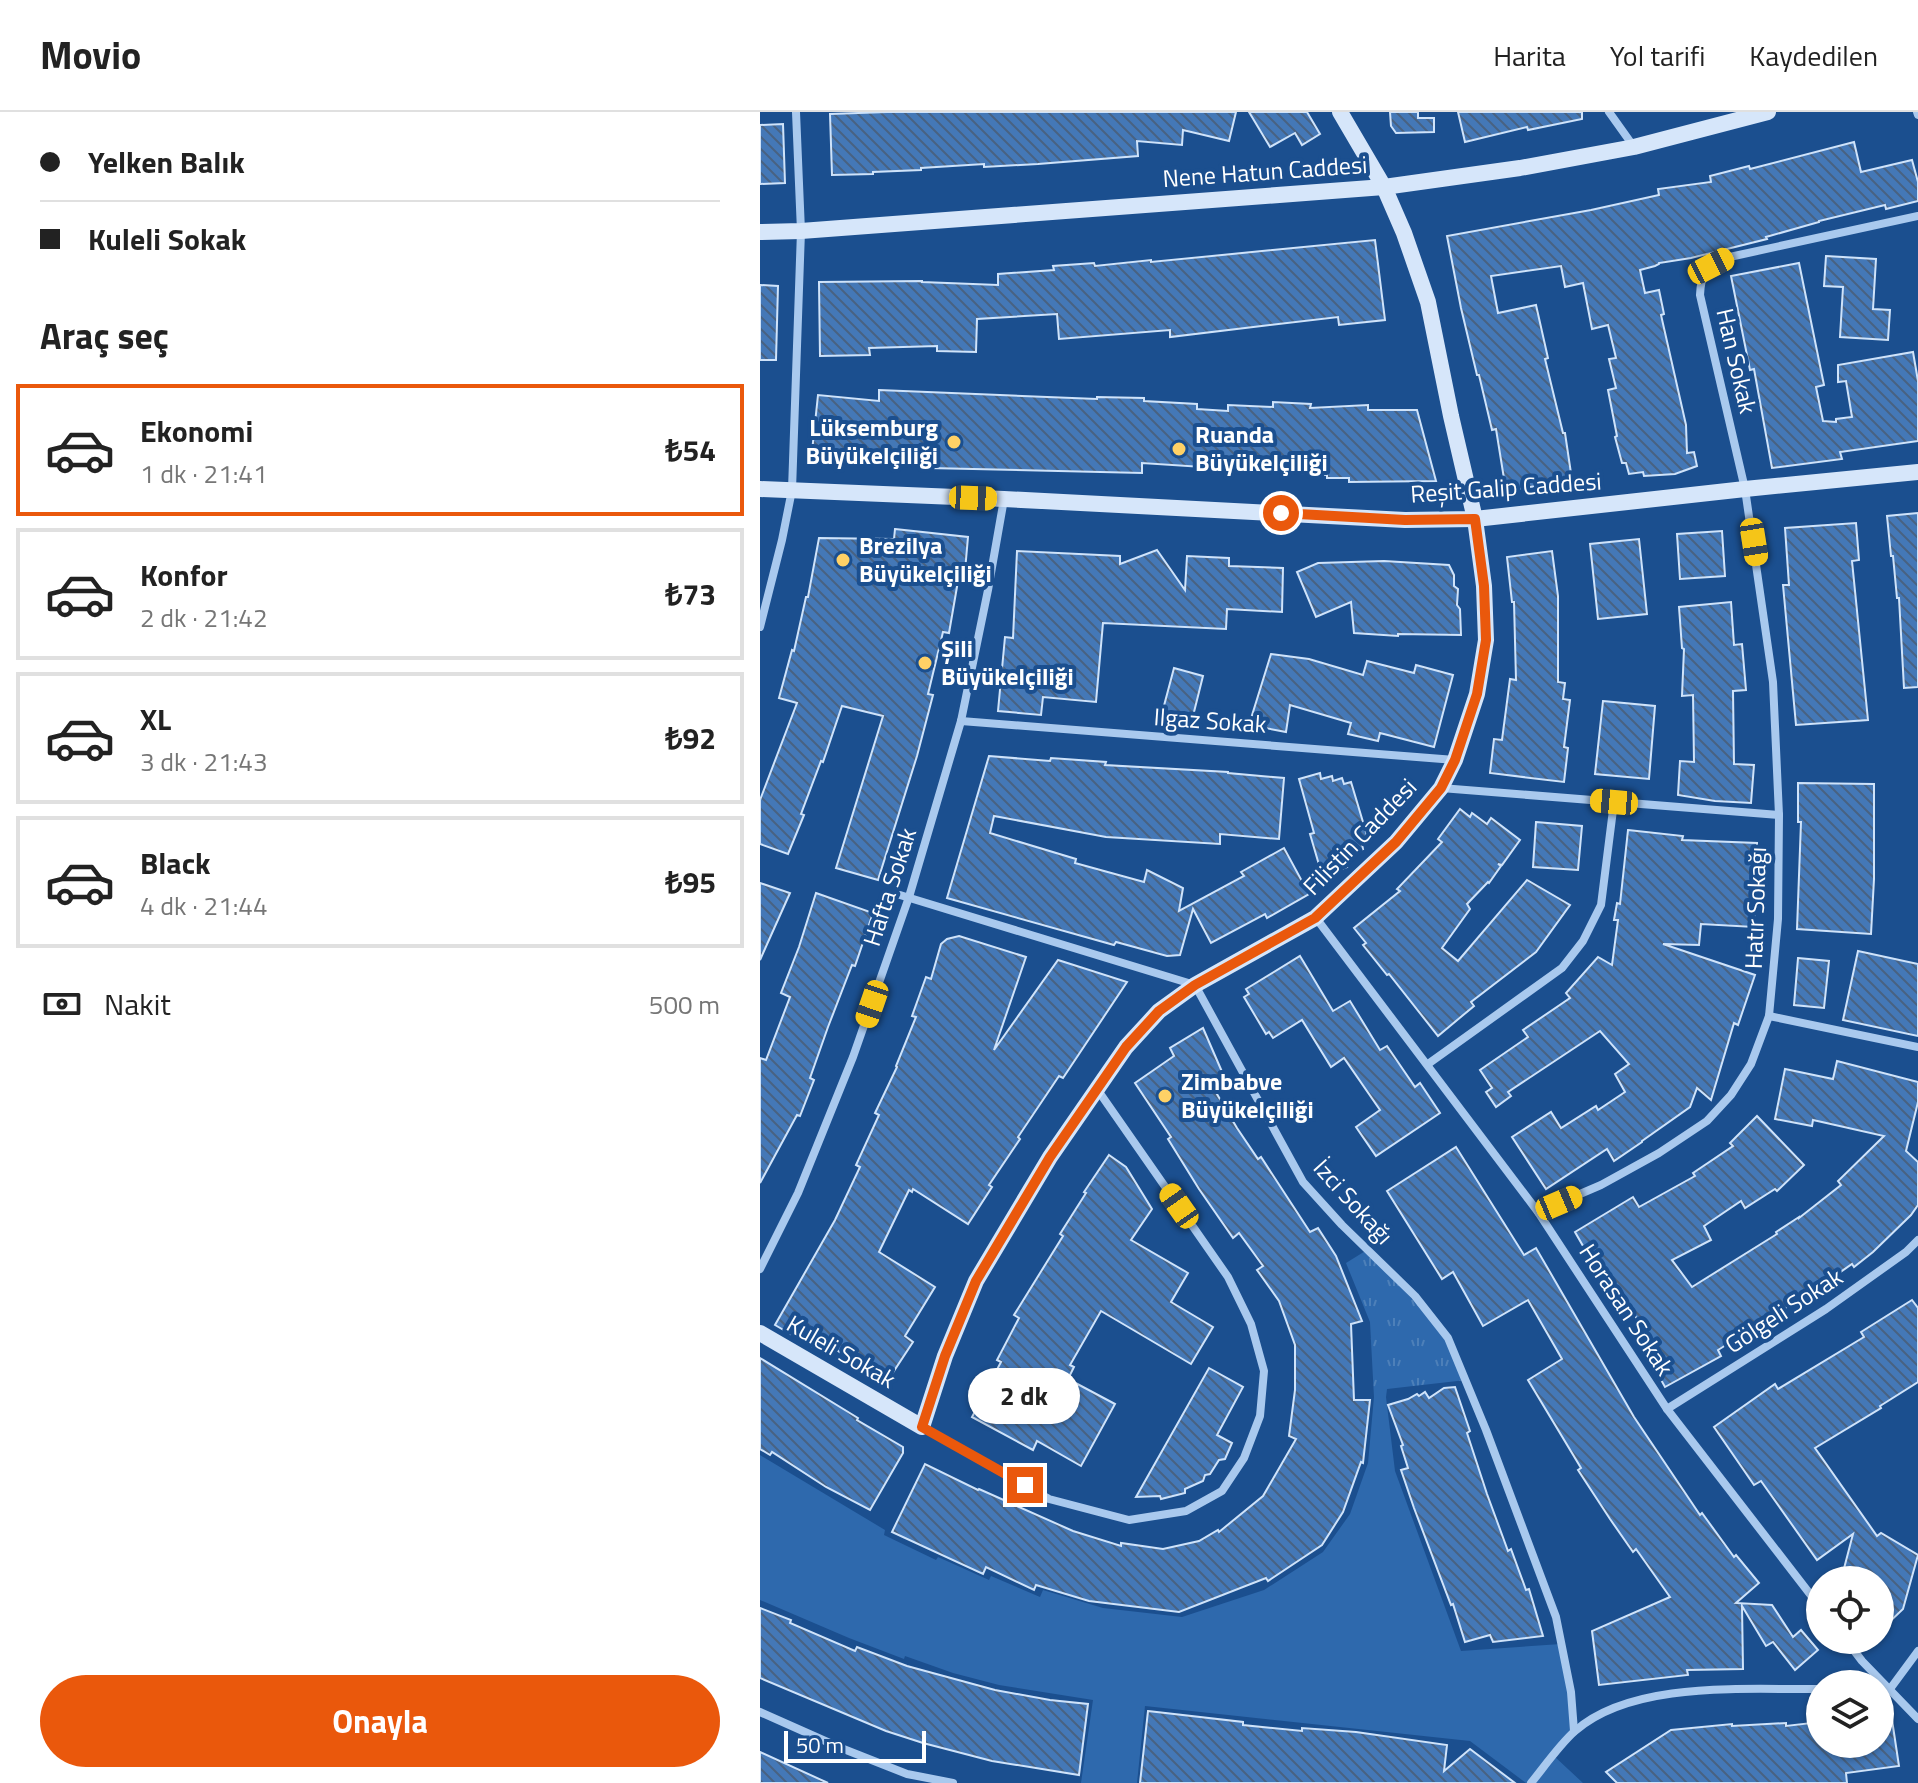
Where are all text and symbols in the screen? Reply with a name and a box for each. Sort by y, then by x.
text: Movio [40,26,141,84]
text: Harita [1493,34,1566,77]
text: Yol tarifi [1610,34,1705,77]
text: Kaydedilen [1749,34,1878,77]
text: Yelken Balık [88,139,245,185]
street label: Nene Hatun Caddesi [1161,146,1368,196]
text: Kuleli Sokak [88,216,246,262]
car [1684,244,1738,288]
street label: Han Sokak [1707,305,1767,417]
text: Araç seç [40,308,169,363]
text: Ekonomi [140,408,253,454]
place label: Lüksemburg Büyükelçiliği [805,409,938,473]
icon: car [44,414,116,486]
place label: Ruanda Büyükelçiliği [1195,416,1328,480]
text: ₺54 [665,427,716,473]
marker: Lüksemburg Büyükelçiliği [945,433,963,451]
marker: Ruanda Büyükelçiliği [1170,440,1188,458]
text: 1 dk · 21:41 [140,454,267,493]
street label: Reşit Galip Caddesi [1409,462,1603,512]
car [949,485,997,511]
route start [1263,495,1299,531]
car [1738,516,1770,568]
place label: Brezilya Büyükelçiliği [859,527,992,591]
marker: Brezilya Büyükelçiliği [834,551,852,569]
text: Konfor [140,552,228,598]
icon: car [44,558,116,630]
text: ₺73 [665,571,716,617]
text: 2 dk · 21:42 [140,598,267,637]
place label: Şili Büyükelçiliği [941,630,1074,694]
marker: Şili Büyükelçiliği [916,654,934,672]
text: XL [140,696,171,742]
street label: Ilgaz Sokak [1153,698,1268,742]
icon: car [44,702,116,774]
text: ₺92 [665,715,716,761]
text: 3 dk · 21:43 [140,742,267,781]
street label: Filistin Caddesi [1294,770,1425,903]
car [1589,788,1639,816]
street label: Hafta Sokak [853,822,925,951]
text: Black [140,840,211,886]
icon: car [44,846,116,918]
street label: Hatır Sokağı [1735,846,1775,970]
text: ₺95 [665,859,716,905]
text: 4 dk · 21:44 [140,886,267,925]
car [853,977,891,1031]
text: Nakit [104,981,171,1027]
icon: cash [40,982,84,1026]
text: 500 m [649,985,720,1024]
place label: Zimbabve Büyükelçiliği [1181,1063,1314,1127]
marker: Zimbabve Büyükelçiliği [1156,1087,1174,1105]
street label: İzci Sokağı [1305,1150,1402,1252]
car [1155,1179,1203,1233]
car [1532,1183,1586,1223]
street label: Horasan Sokak [1571,1236,1683,1383]
street label: Gölgeli Sokak [1717,1258,1850,1362]
street label: Kuleli Sokak [780,1305,903,1397]
callout: 2 dk [969,1369,1081,1425]
text: 2 dk [1000,1376,1048,1415]
route end [1007,1467,1043,1503]
map controls [1806,1566,1894,1758]
button: locate [1806,1566,1894,1654]
button: layers [1806,1670,1894,1758]
button: Onayla [40,1675,720,1767]
scale bar [784,1727,926,1763]
text: 50 m [796,1728,844,1762]

